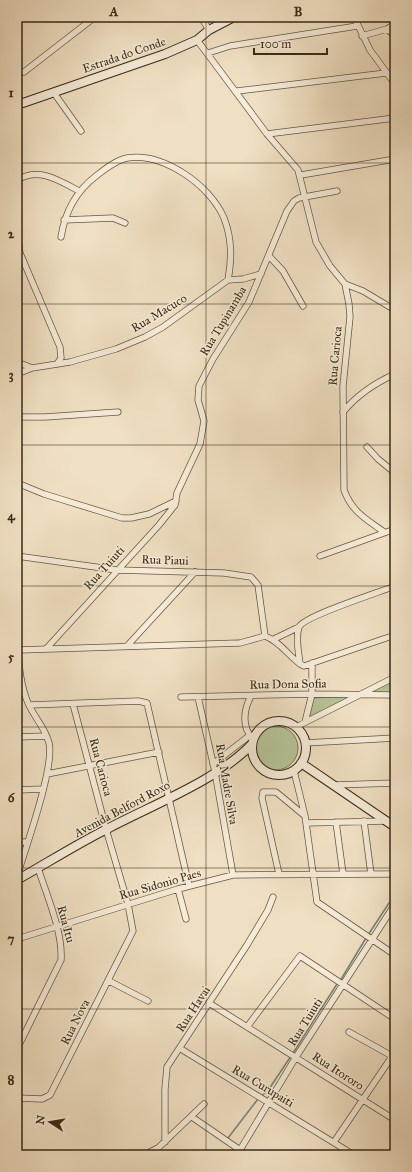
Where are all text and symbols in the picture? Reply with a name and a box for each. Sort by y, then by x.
text: A [109,4,119,20]
text: B [294,4,303,20]
scale bar [254,30,327,56]
street label: Estrada do Conde [81,34,167,76]
text: 100 m [260,37,291,51]
text: 1 [8,85,14,101]
text: 2 [8,226,15,242]
street label: Rua Tupinamba [197,283,250,358]
street label: Rua Macuco [129,291,189,335]
street label: Rua Carioca [325,325,345,386]
text: 3 [8,367,14,383]
text: 4 [7,508,15,524]
street label: Rua Tuiuti [81,543,128,593]
street label: Rua Piaui [141,552,190,568]
text: 5 [8,649,15,665]
street label: Rua Dona Sofia [249,676,328,692]
street label: Rua Carioca [87,736,116,799]
street label: Rua Madre Silva [213,742,241,826]
street label: Avenida Belford Roxo [71,778,172,841]
text: 6 [8,790,16,806]
street label: Rua Sidonio Paes [118,866,202,902]
street label: Rua Itu [54,904,78,945]
text: 7 [8,931,15,947]
street label: Rua Havai [173,983,213,1035]
street label: Rua Tuiuti [285,995,326,1049]
street label: Rua Nova [58,996,93,1047]
street label: Rua Itororo [310,1049,366,1093]
street label: Rua Curupaiti [229,1062,297,1110]
text: 8 [8,1072,15,1088]
north arrow [30,1102,70,1142]
text: N [33,1113,48,1126]

